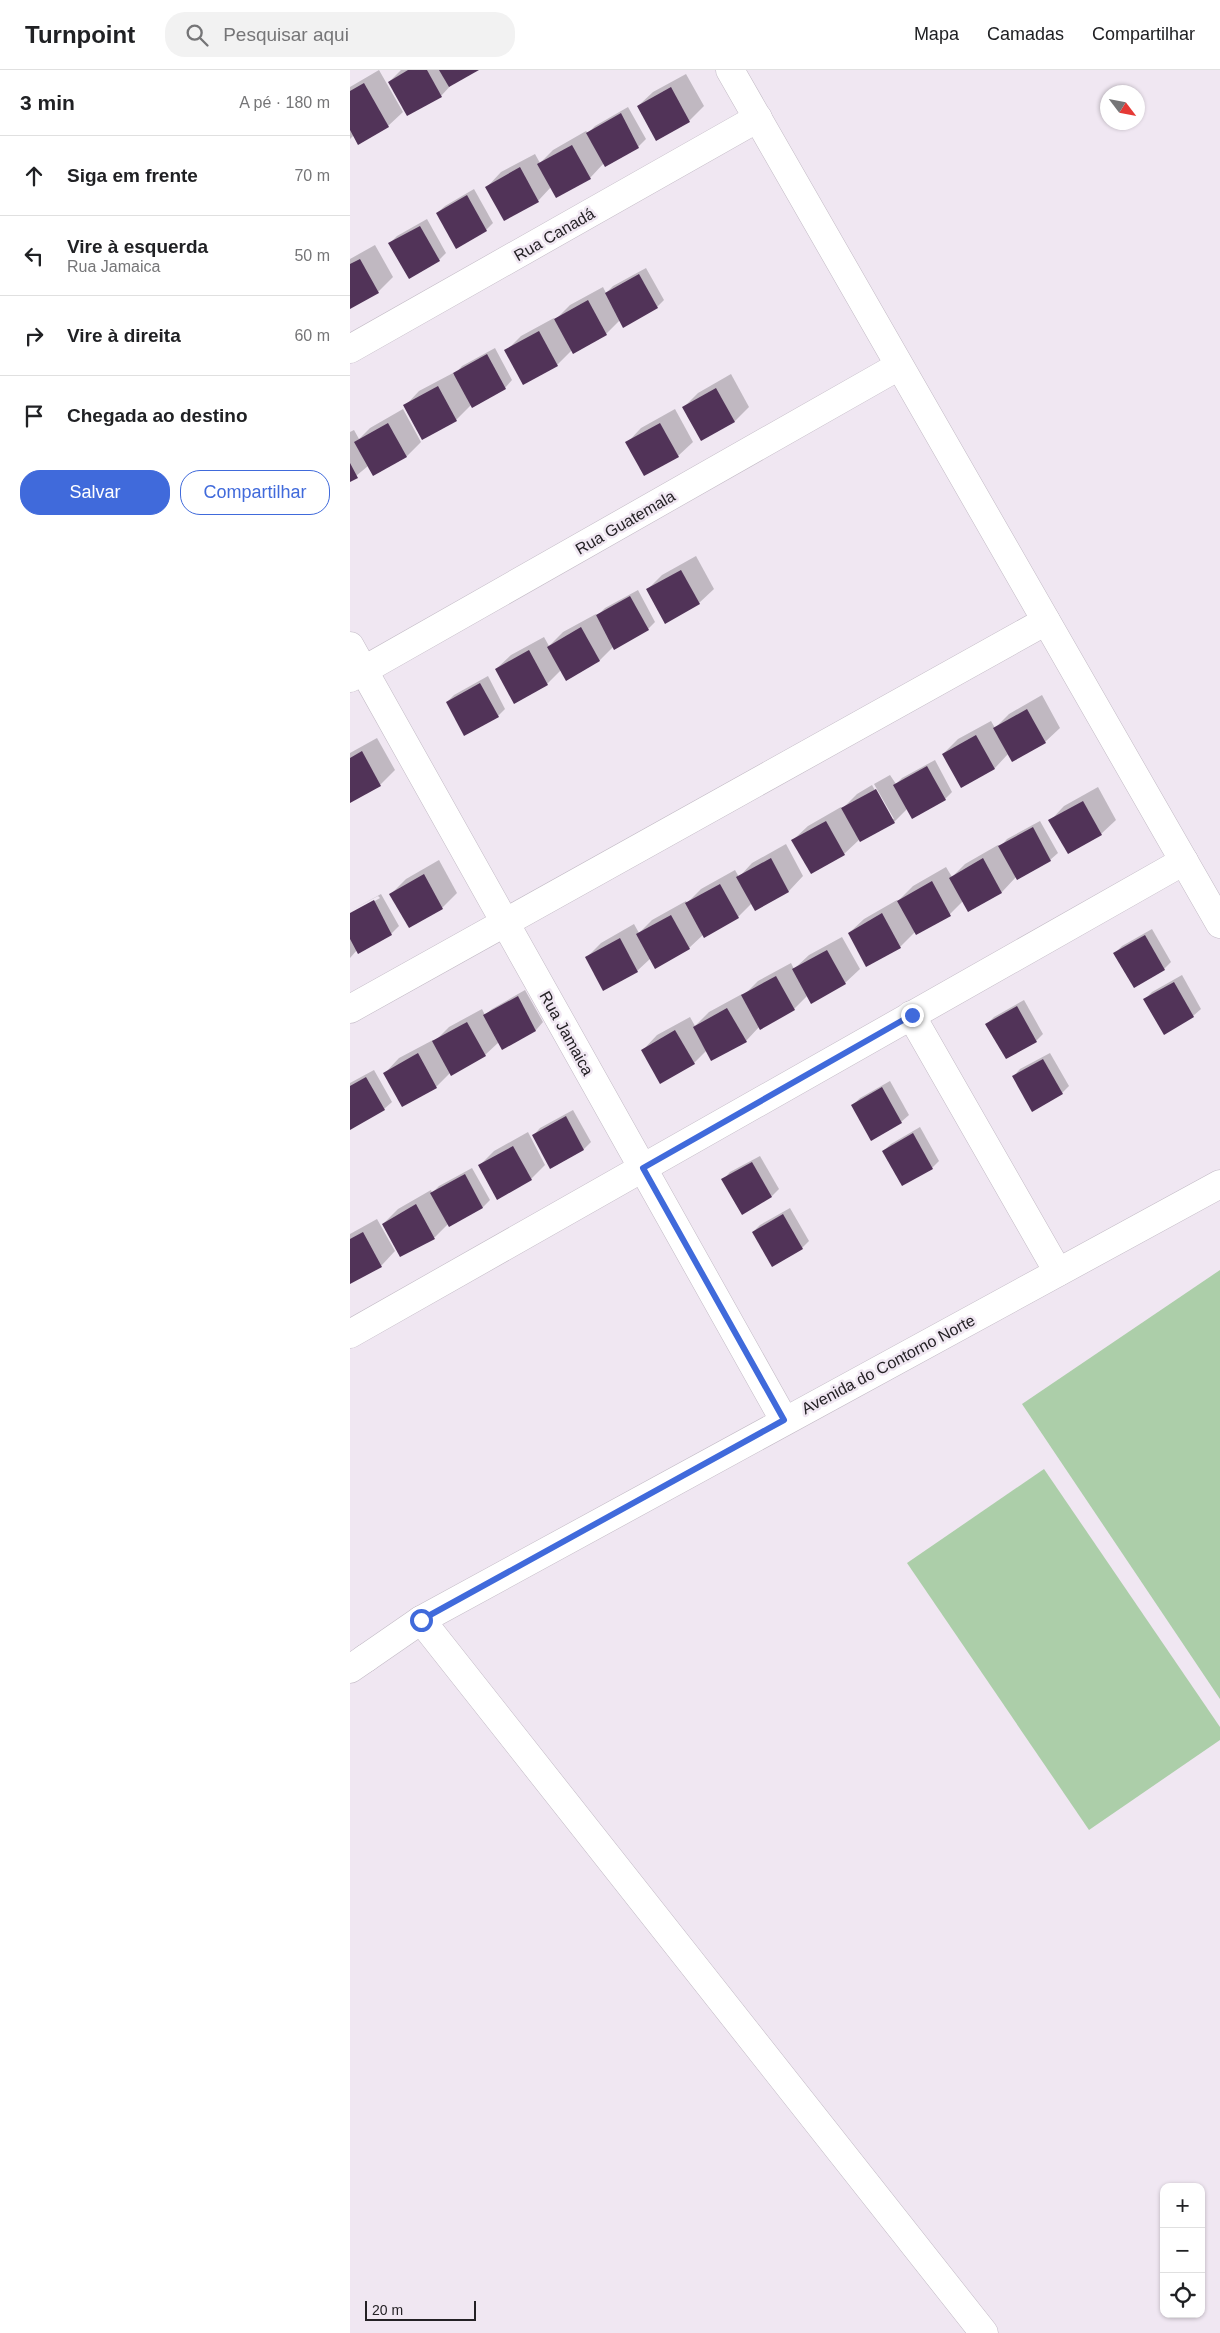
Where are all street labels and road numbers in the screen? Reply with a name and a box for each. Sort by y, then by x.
street label: Rua Canadá [511,205,597,264]
street label: Rua Guatemala [572,487,678,558]
street label: Rua Jamaica [536,988,597,1078]
street label: Avenida do Contorno Norte [799,1311,978,1417]

